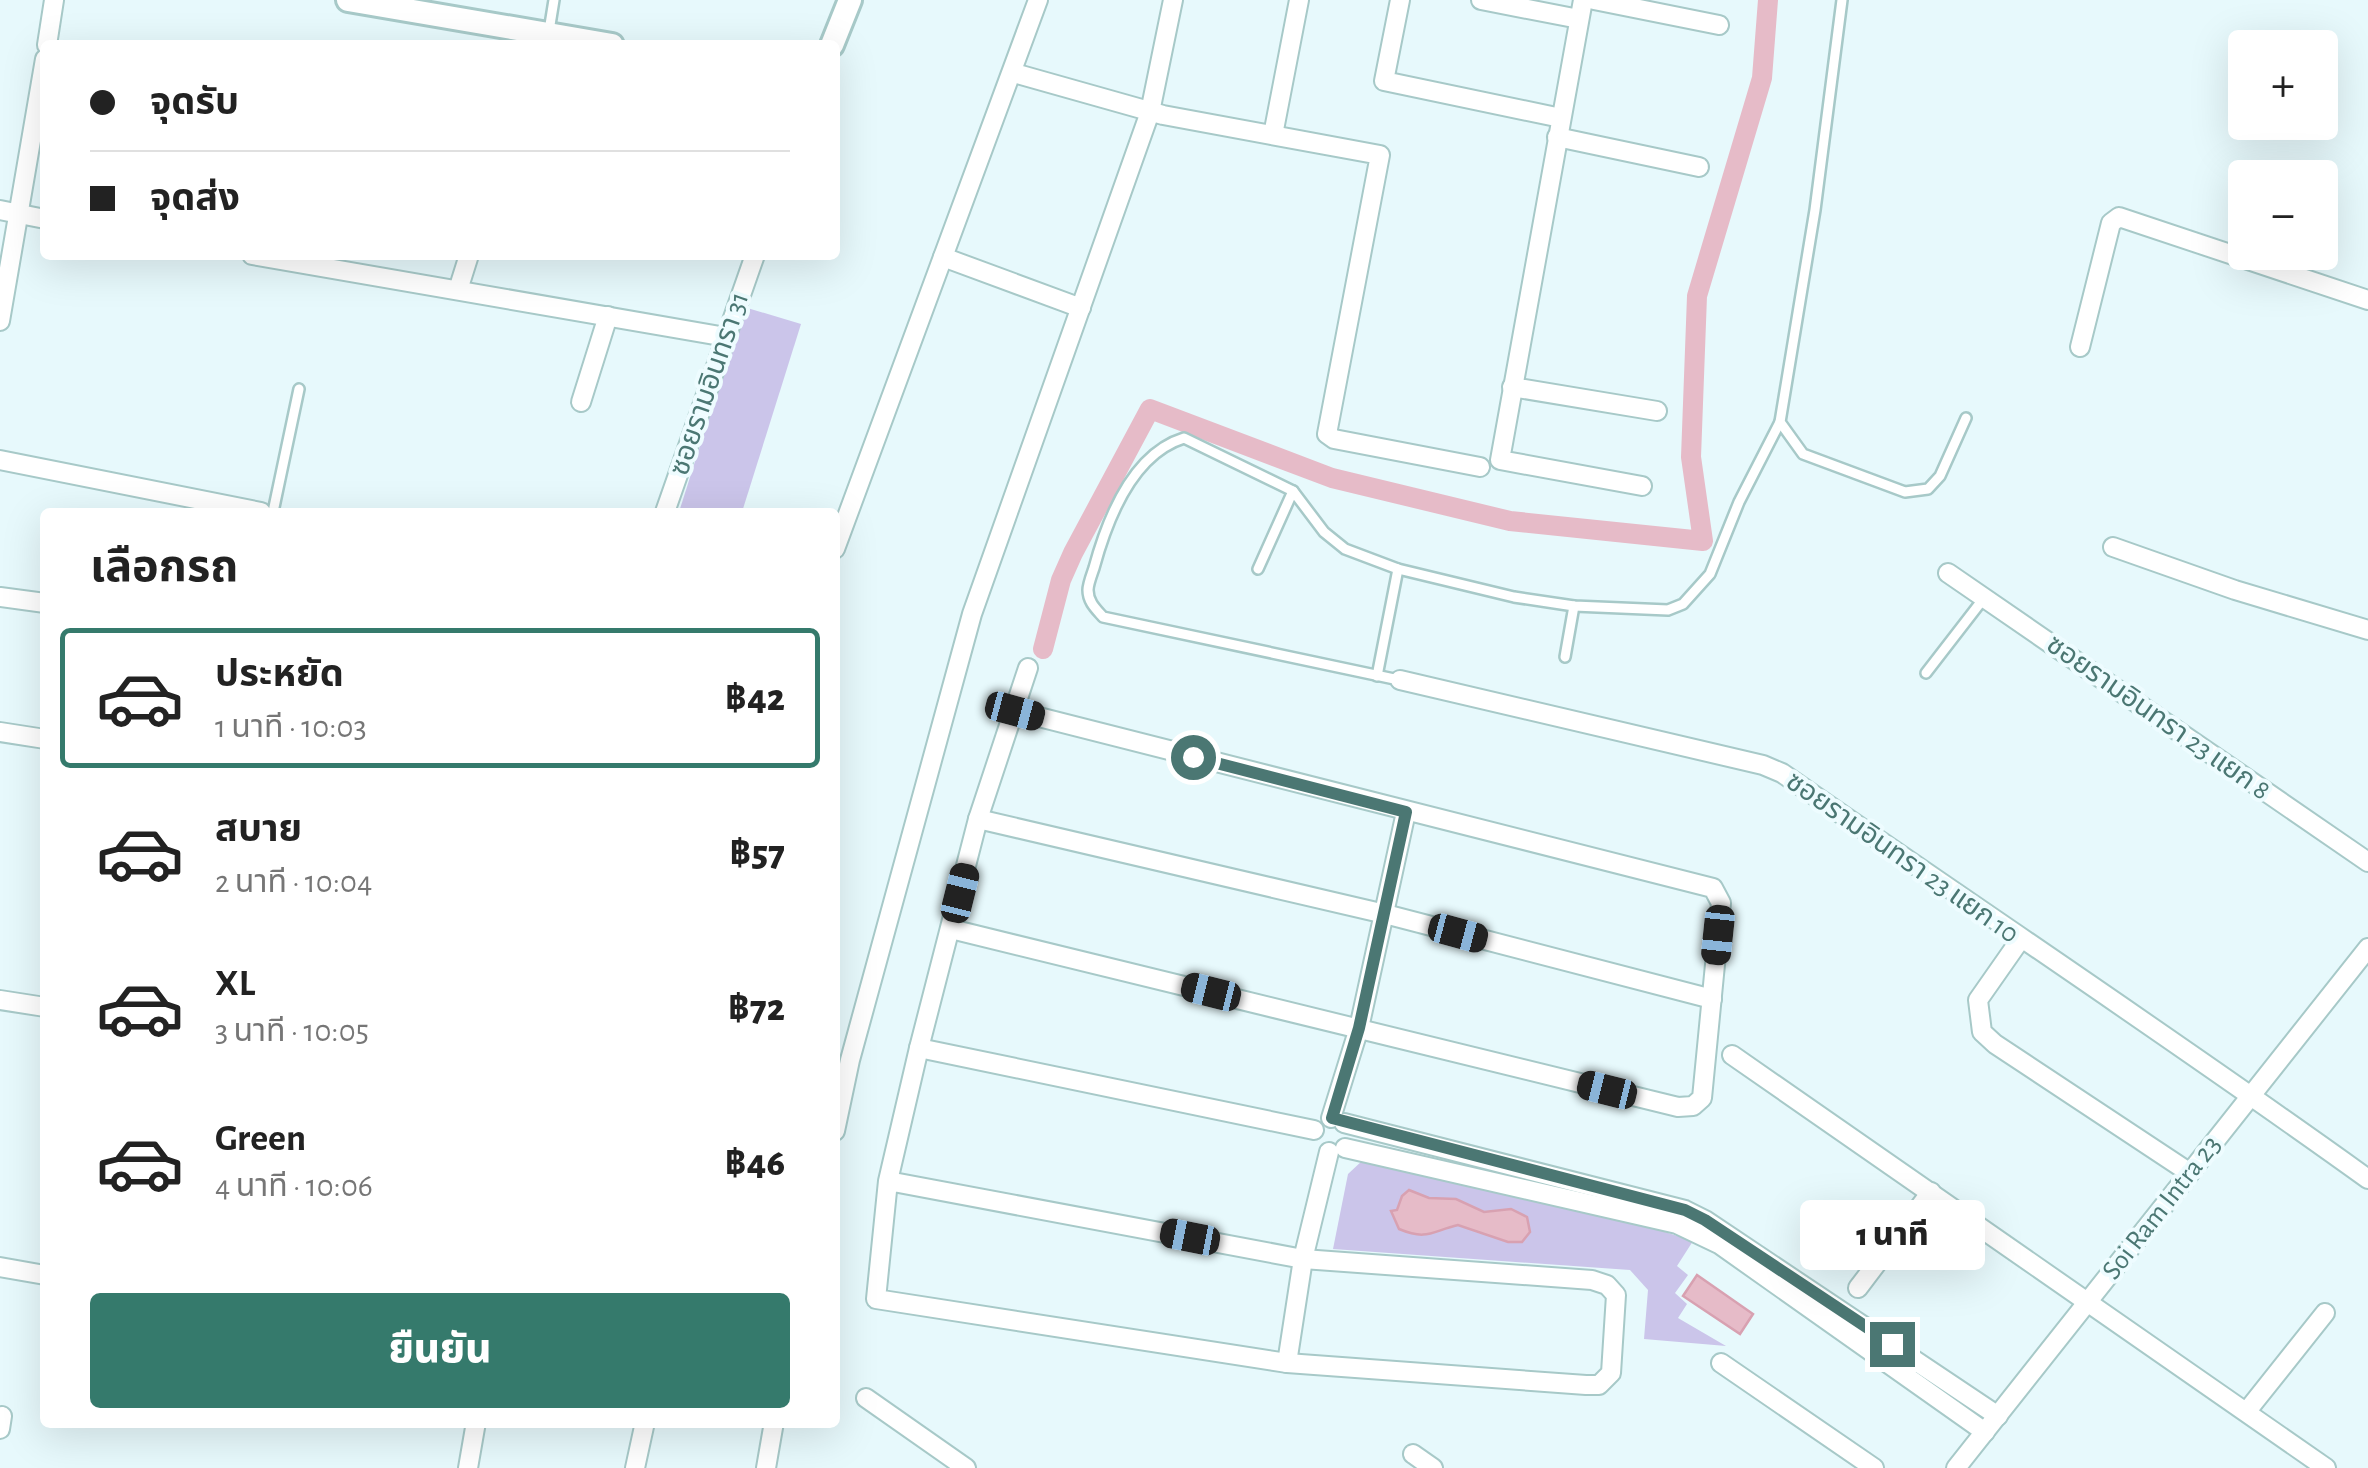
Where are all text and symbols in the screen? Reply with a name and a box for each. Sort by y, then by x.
map controls [2228,30,2338,270]
button: + [2228,30,2338,140]
text: จุดรับ [150,84,239,122]
button: − [2228,160,2338,270]
text: จุดส่ง [150,180,240,218]
street label: ซอยรามอินทรา 31 [666,289,754,479]
text: เลือกรถ [90,545,238,590]
street label: ซอยรามอินทรา 23 แยก 8 [2041,630,2275,806]
icon: car [95,653,185,743]
text: ประหยัด [215,656,344,694]
text: ฿42 [725,680,785,718]
car [982,689,1048,733]
text: 1 นาที · 10:03 [215,711,367,743]
route start [1171,735,1216,780]
street label: ซอยรามอินทรา 23 แยก 10 [1781,767,2023,949]
icon: car [95,808,185,898]
text: สบาย [215,811,302,849]
text: ฿57 [729,835,785,873]
car [938,860,982,926]
text: 2 นาที · 10:04 [215,866,372,898]
car [1700,904,1736,966]
car [1425,911,1491,955]
icon: car [95,963,185,1053]
text: XL [215,965,255,1003]
car [1178,970,1244,1014]
text: ฿72 [728,990,785,1028]
text: 3 นาที · 10:05 [215,1015,369,1047]
car [1574,1068,1640,1112]
icon: car [95,1118,185,1208]
text: Green [215,1120,306,1158]
street label: Soi Ram Intra 23 [2098,1131,2226,1285]
text: ฿46 [725,1145,785,1183]
text: 4 นาที · 10:06 [215,1170,373,1202]
callout: 1 นาที [1800,1199,1984,1269]
car [1158,1217,1222,1257]
text: 1 นาที [1856,1219,1929,1251]
button: ยืนยัน [90,1293,790,1408]
route end [1870,1322,1915,1367]

